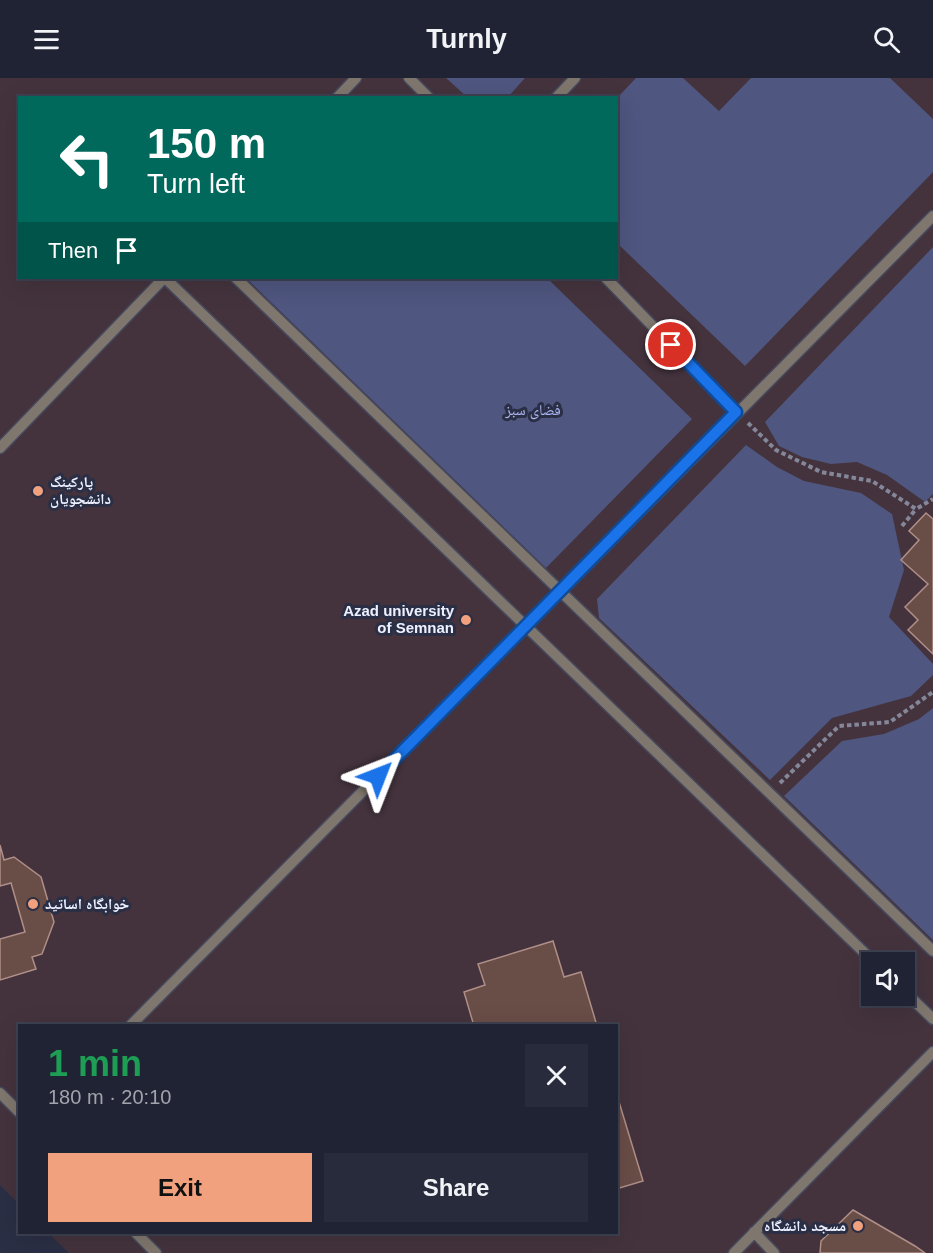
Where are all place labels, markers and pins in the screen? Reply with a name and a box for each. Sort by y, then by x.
pin [645,319,696,370]
place label: پارکینگ دانشجویان [50,473,111,508]
marker: پارکینگ دانشجویان [31,484,45,498]
place label: Azad university of Semnan [343,602,455,636]
marker: Azad university of Semnan [459,613,473,627]
place label: خوابگاه اساتید [45,895,129,913]
marker: خوابگاه اساتید [26,897,40,911]
place label: مسجد دانشگاه [764,1217,846,1234]
marker: مسجد دانشگاه [851,1219,865,1233]

